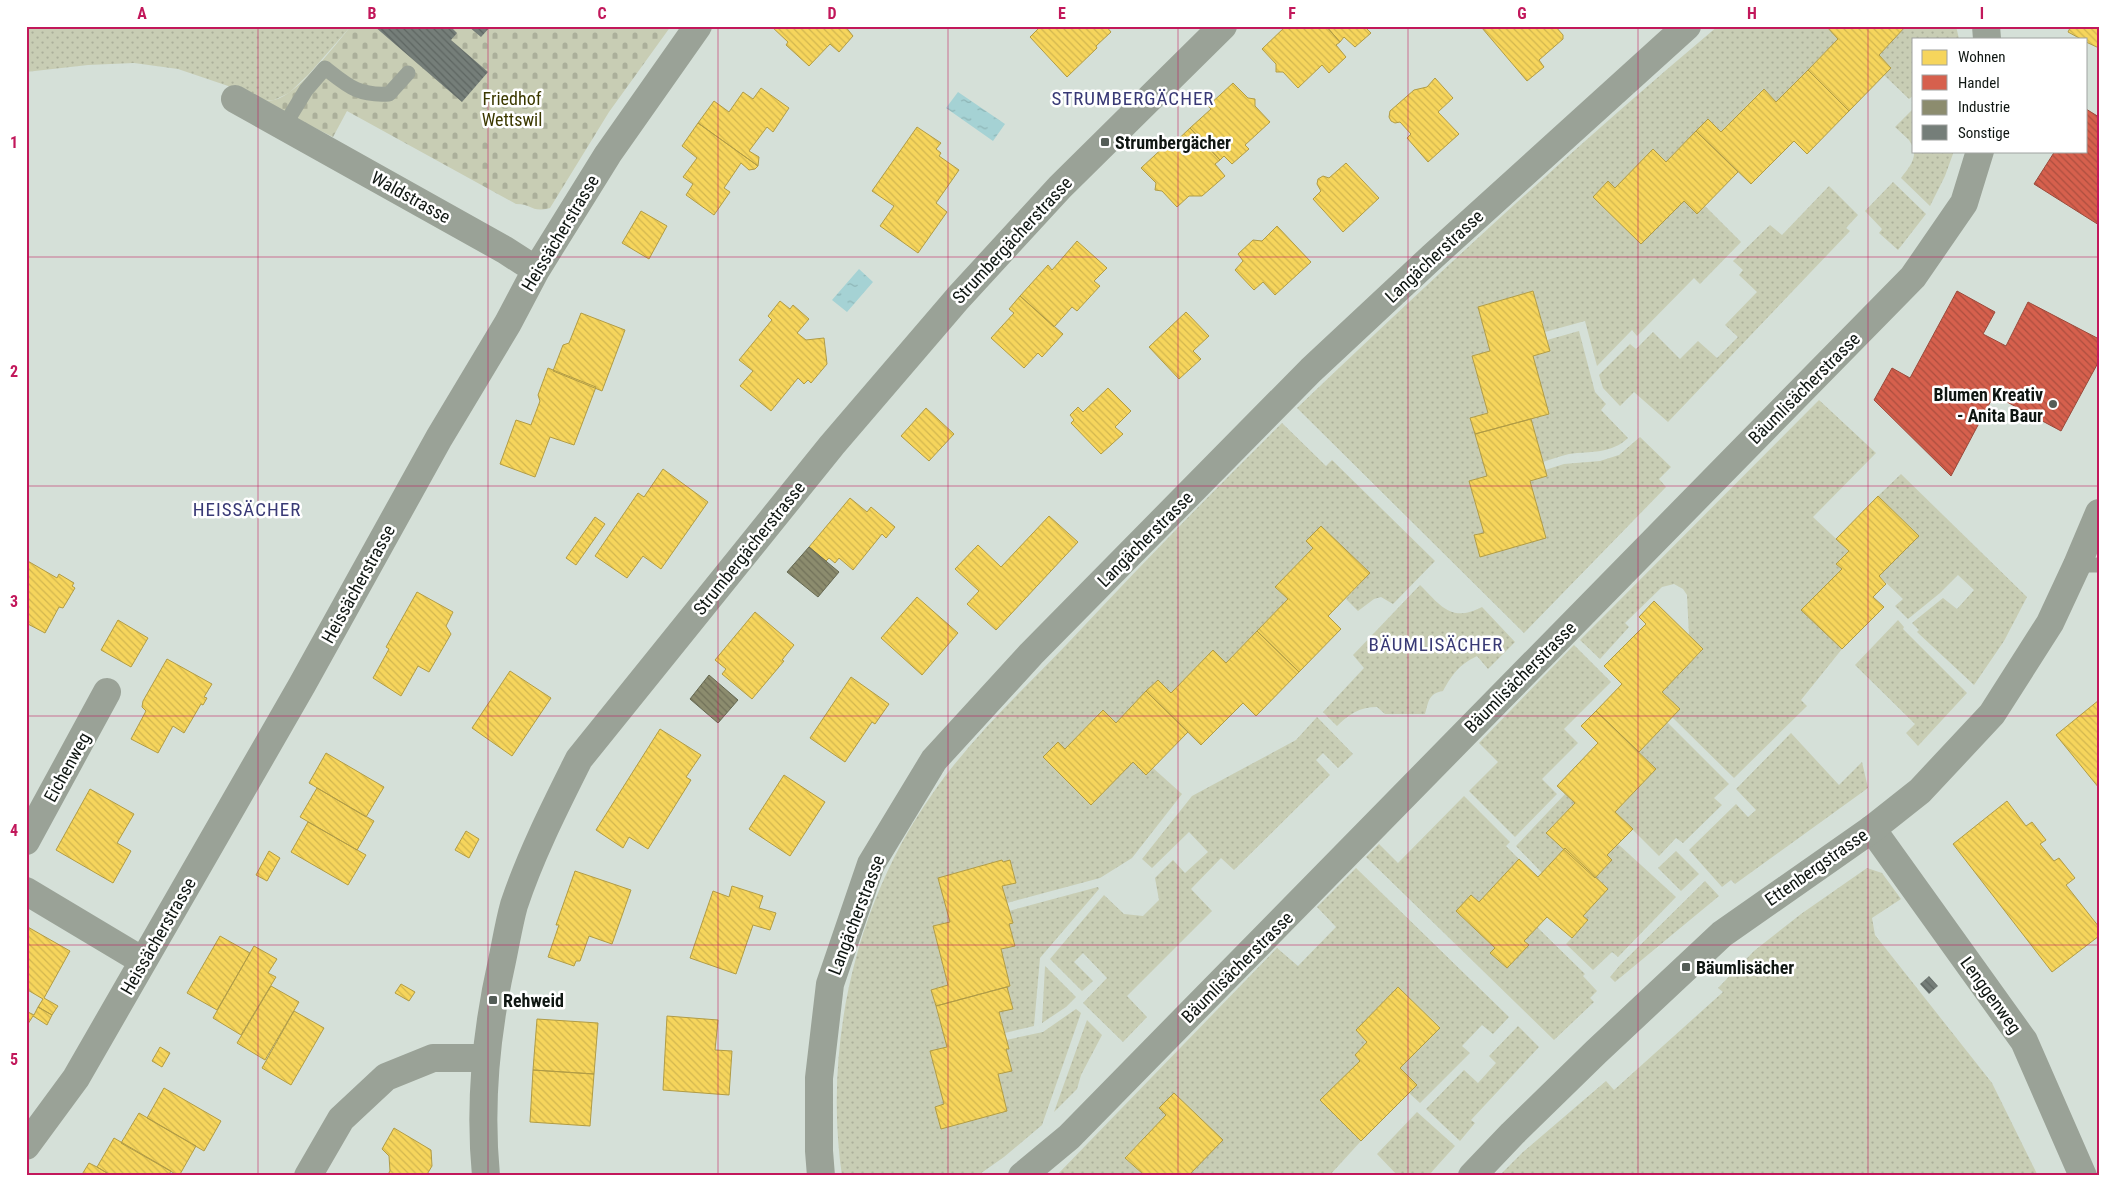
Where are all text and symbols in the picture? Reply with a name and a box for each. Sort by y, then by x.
text: A [137,4,147,23]
text: B [368,4,377,23]
text: C [597,4,607,23]
text: D [827,4,837,23]
text: E [1058,4,1066,23]
text: F [1288,4,1296,23]
text: G [1517,4,1527,23]
text: H [1747,4,1757,23]
text: I [1980,4,1984,23]
legend [1912,38,2088,152]
text: Wohnen [1958,48,2006,66]
text: Handel [1958,74,2000,92]
district label: STRUMBERGÄCHER [1052,87,1214,110]
park label: Friedhof Wettswil [482,88,542,130]
text: Industrie [1958,98,2010,116]
text: Sonstige [1958,124,2010,142]
place label: Strumbergächer [1115,132,1231,153]
text: 1 [10,133,18,152]
marker: Strumbergächer [1099,136,1111,148]
street label: Waldstrasse [368,167,454,227]
street label: Heissächerstrasse [517,171,603,295]
street label: Strumbergächerstrasse [948,172,1076,308]
street label: Langächerstrasse [1381,205,1487,307]
street label: Bäumlisächerstrasse [1744,328,1864,448]
text: 2 [10,362,18,381]
place label: Blumen Kreativ - Anita Baur [1934,384,2043,426]
marker: Blumen Kreativ - Anita Baur [2047,398,2059,410]
street label: Strumbergächerstrasse [689,477,809,619]
street label: Langächerstrasse [1093,487,1197,591]
district label: HEISSÄCHER [193,498,301,521]
street label: Heissächerstrasse [317,521,399,647]
text: 3 [10,592,18,611]
street label: Bäumlisächerstrasse [1460,617,1580,737]
district label: BÄUMLISÄCHER [1369,633,1503,656]
street label: Eichenweg [39,729,95,805]
text: 4 [10,821,18,840]
street label: Ettenbergstrasse [1761,824,1871,910]
street label: Langächerstrasse [824,852,888,978]
street label: Heissächerstrasse [116,874,200,998]
street label: Bäumlisächerstrasse [1177,907,1297,1027]
street label: Lenggenweg [1956,953,2026,1037]
place label: Bäumlisächer [1696,957,1794,978]
marker: Bäumlisächer [1680,961,1692,973]
place label: Rehweid [503,990,564,1011]
marker: Rehweid [487,994,499,1006]
text: 5 [10,1050,18,1069]

